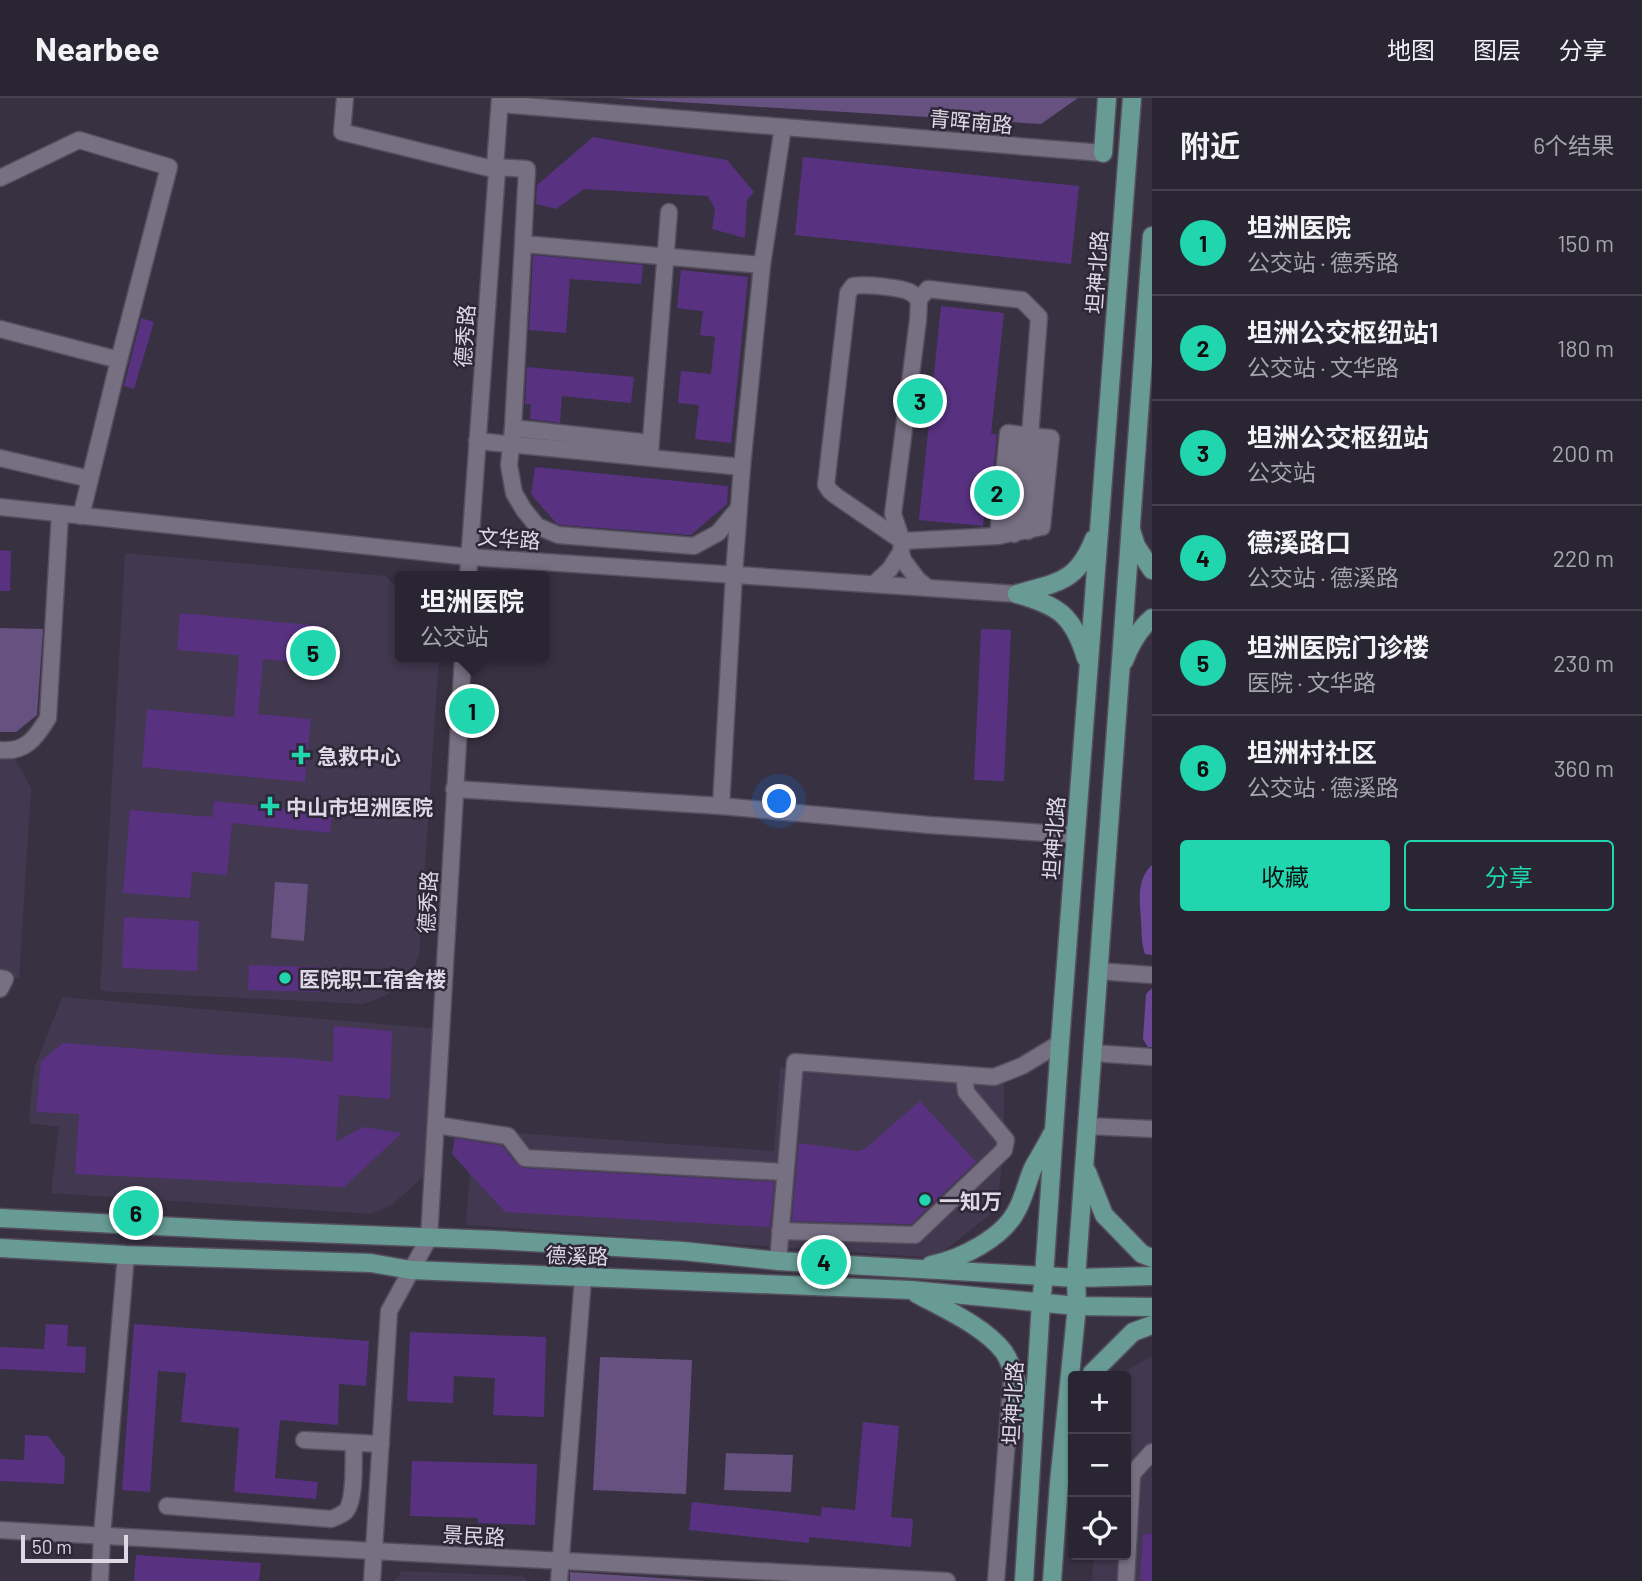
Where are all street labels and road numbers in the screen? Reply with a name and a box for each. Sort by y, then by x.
street label: 青晖南路 [928,105,1014,137]
street label: 坦神北路 [1081,229,1111,315]
street label: 德秀路 [449,304,479,368]
street label: 文华路 [477,523,541,553]
street label: 坦神北路 [1038,795,1068,881]
street label: 德秀路 [413,870,441,934]
street label: 德溪路 [545,1241,609,1269]
street label: 坦神北路 [997,1360,1027,1446]
street label: 景民路 [442,1521,506,1549]

